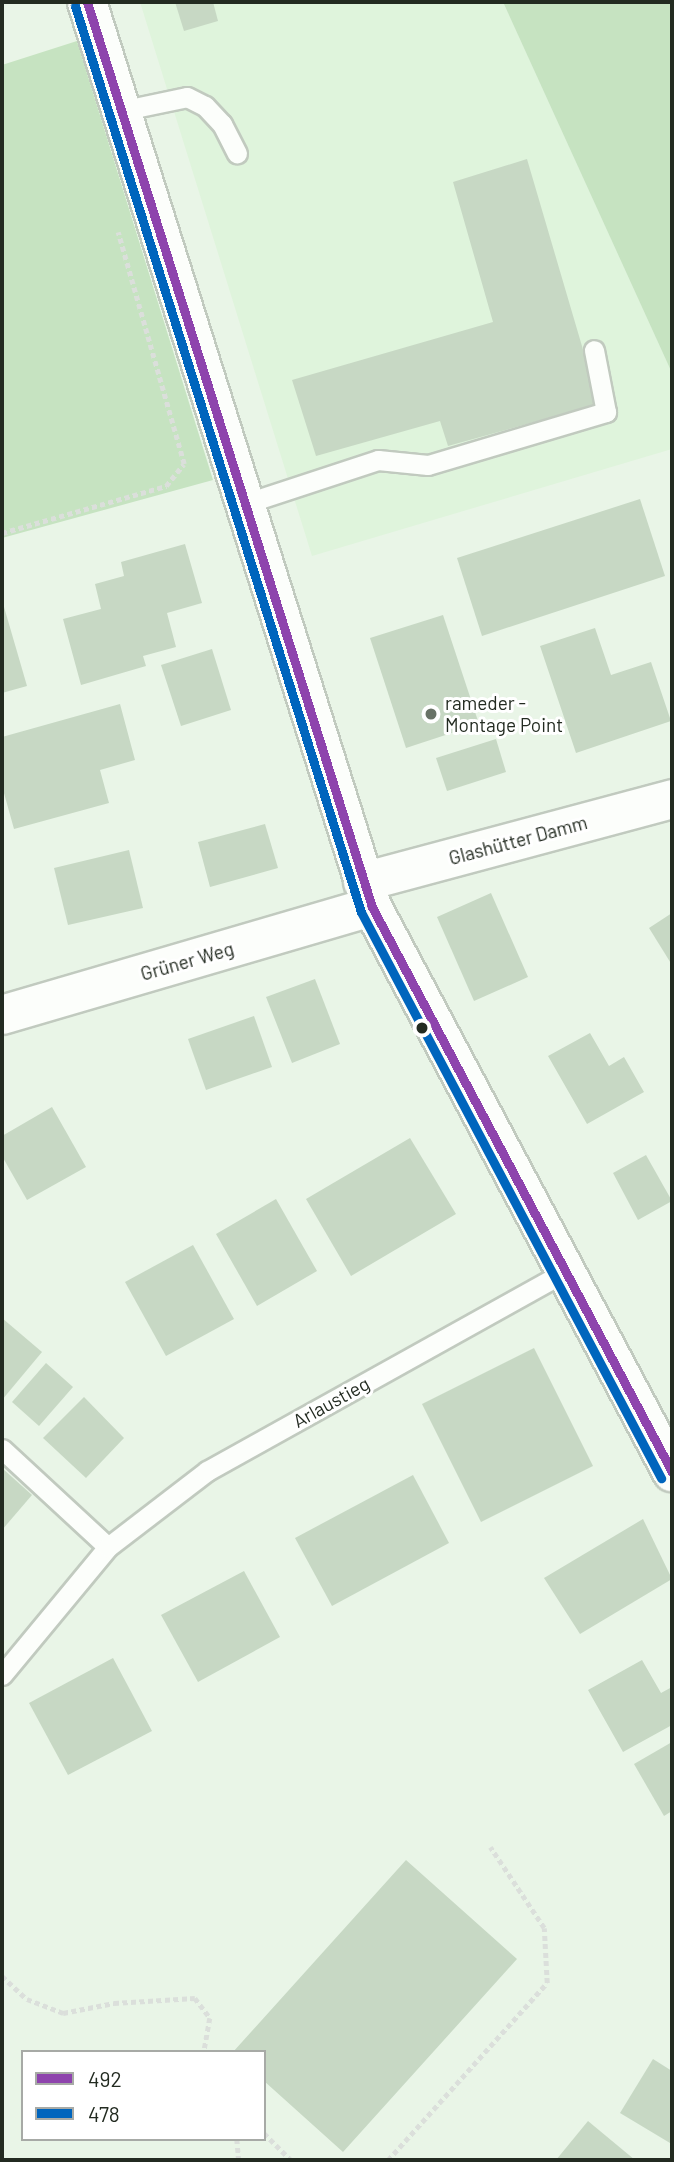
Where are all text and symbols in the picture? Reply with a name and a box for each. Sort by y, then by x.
place label: rameder - Montage Point [445,692,563,736]
marker: rameder - Montage Point [423,706,439,722]
street label: Glashütter Damm [446,811,590,869]
street label: Grüner Weg [138,937,236,985]
unlabelled marker [415,1021,429,1035]
street label: Arlaustieg [289,1372,373,1432]
legend [21,2050,266,2141]
text: 492 [88,2066,122,2091]
text: 478 [88,2101,120,2126]

